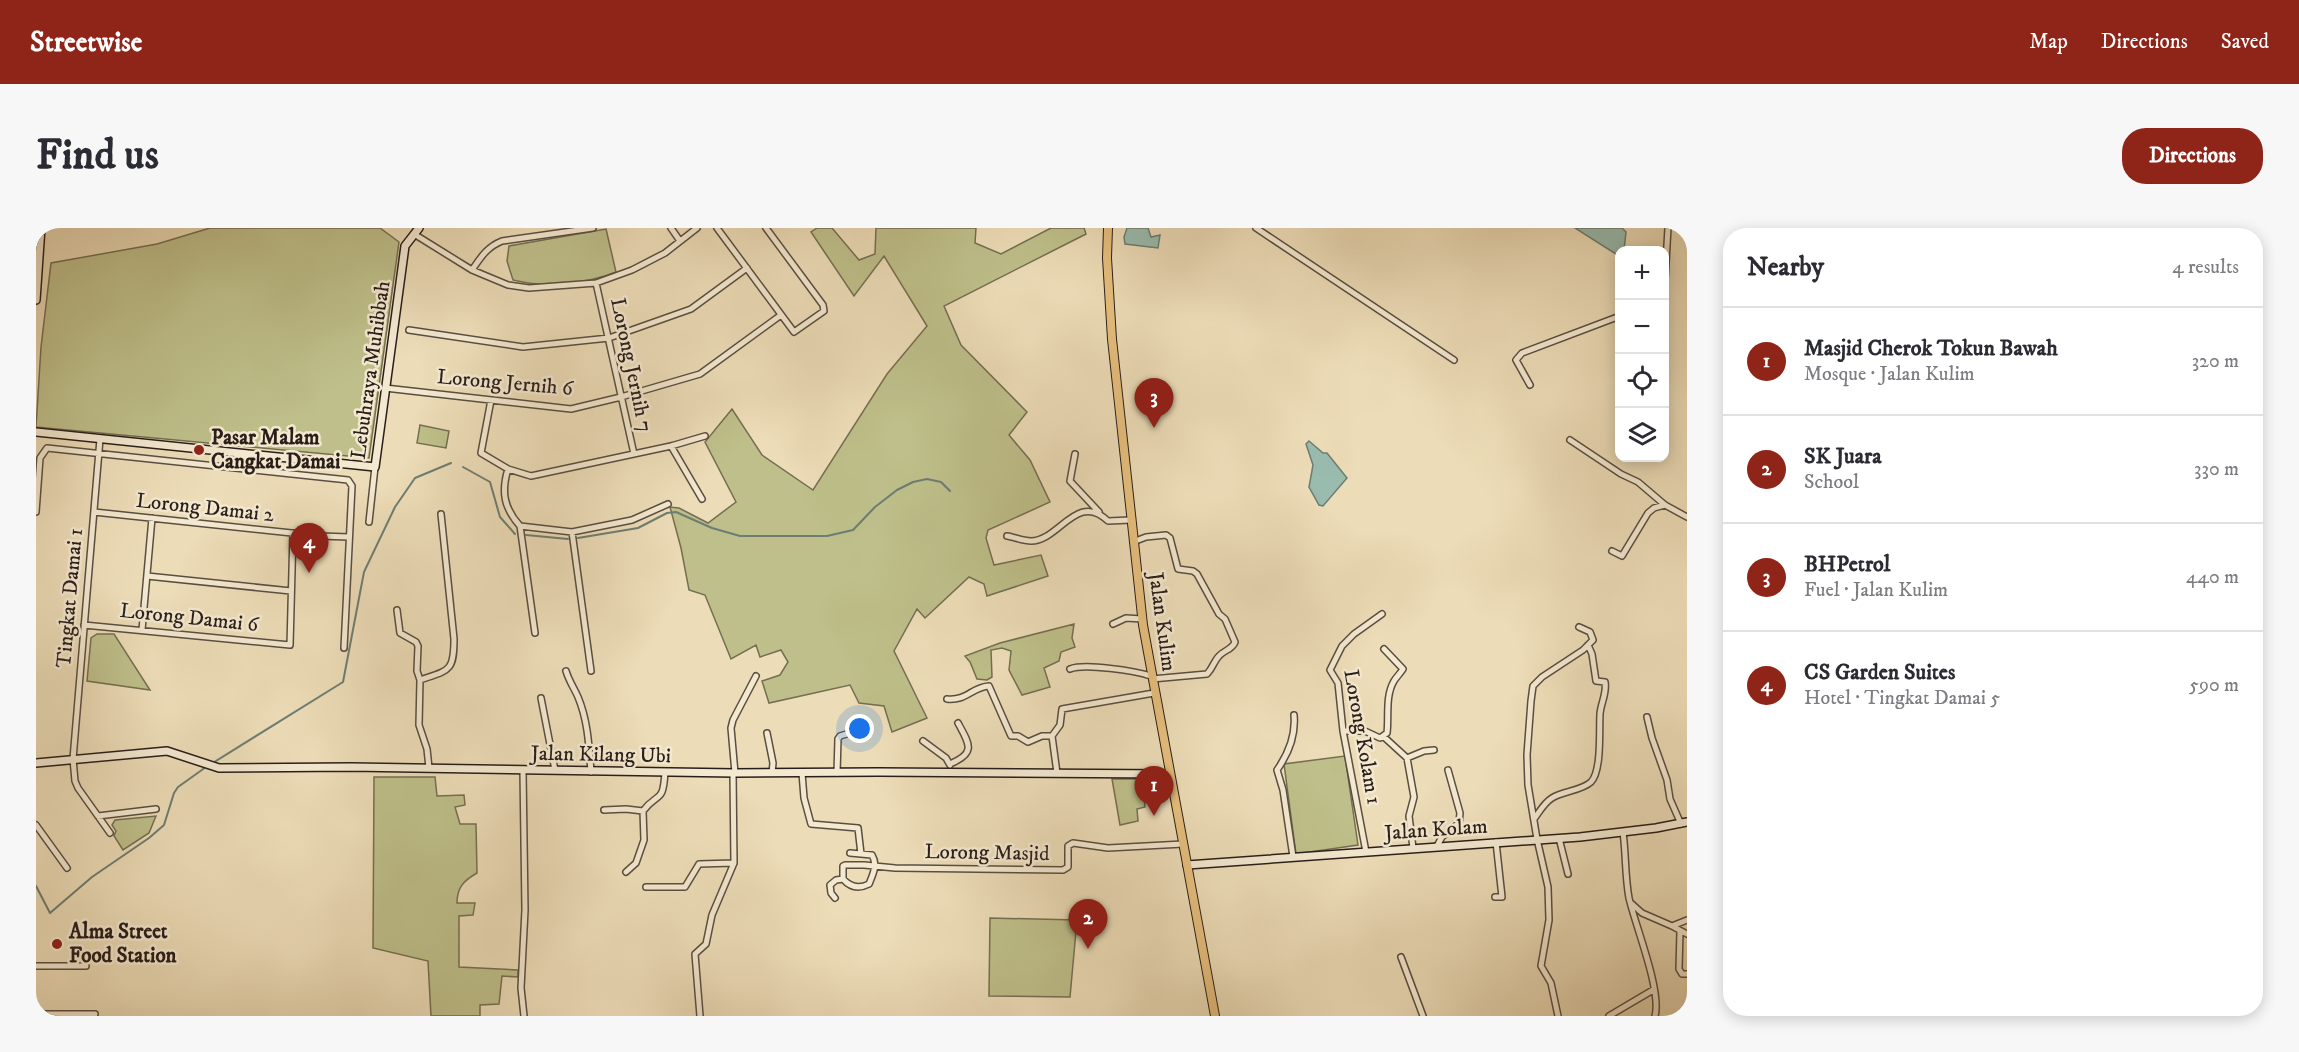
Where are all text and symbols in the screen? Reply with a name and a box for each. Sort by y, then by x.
text: Streetwise [30,25,142,60]
text: Map [2029,29,2068,55]
text: Directions [2101,29,2188,55]
text: Saved [2221,29,2269,55]
button: Directions [2122,128,2263,184]
text: Find us [36,130,159,182]
map controls [1615,246,1669,462]
button: + [1615,246,1669,300]
text: Nearby [1747,251,1824,284]
text: 4 results [2172,255,2239,280]
street label: Lebuhraya Muhibbah [346,279,396,461]
street label: Lorong Jernih 7 [604,296,658,434]
button: − [1615,300,1669,354]
text: Masjid Cherok Tokun Bawah [1804,335,2058,362]
text: 1 [1763,349,1770,374]
text: 320 m [2192,349,2239,374]
button: locate [1615,354,1669,408]
text: Mosque · Jalan Kulim [1804,362,1975,387]
street label: Lorong Jernih 6 [436,364,575,402]
pin: 3 [1134,378,1174,428]
button: layers [1615,408,1669,462]
place label: Pasar Malam Cangkat Damai [211,425,341,475]
marker: Pasar Malam Cangkat Damai [192,443,206,457]
text: SK Juara [1804,443,1882,470]
text: 2 [1762,457,1771,482]
text: 330 m [2194,457,2239,482]
text: School [1804,470,1859,495]
street label: Lorong Damai 2 [135,488,276,528]
pin: 4 [290,524,328,573]
street label: Tingkat Damai 1 [51,527,89,669]
text: BHPetrol [1804,551,1890,578]
text: 3 [1763,565,1770,590]
text: 440 m [2186,565,2239,590]
street label: Jalan Kulim [1142,569,1182,673]
text: Fuel · Jalan Kulim [1804,578,1948,603]
street label: Lorong Damai 6 [118,598,261,638]
text: CS Garden Suites [1804,659,1955,686]
street label: Lorong Kolam 1 [1337,667,1387,807]
text: 4 [1761,673,1772,698]
text: 590 m [2189,673,2239,698]
text: Hotel · Tingkat Damai 5 [1804,686,2000,711]
your location [845,714,874,743]
street label: Jalan Kilang Ubi [529,741,671,769]
pin: 1 [1134,766,1174,816]
street label: Jalan Kolam [1382,813,1489,847]
street label: Lorong Masjid [924,839,1050,867]
pin: 2 [1068,900,1108,949]
place label: Alma Street Food Station [68,919,178,969]
marker: Alma Street Food Station [50,937,64,951]

